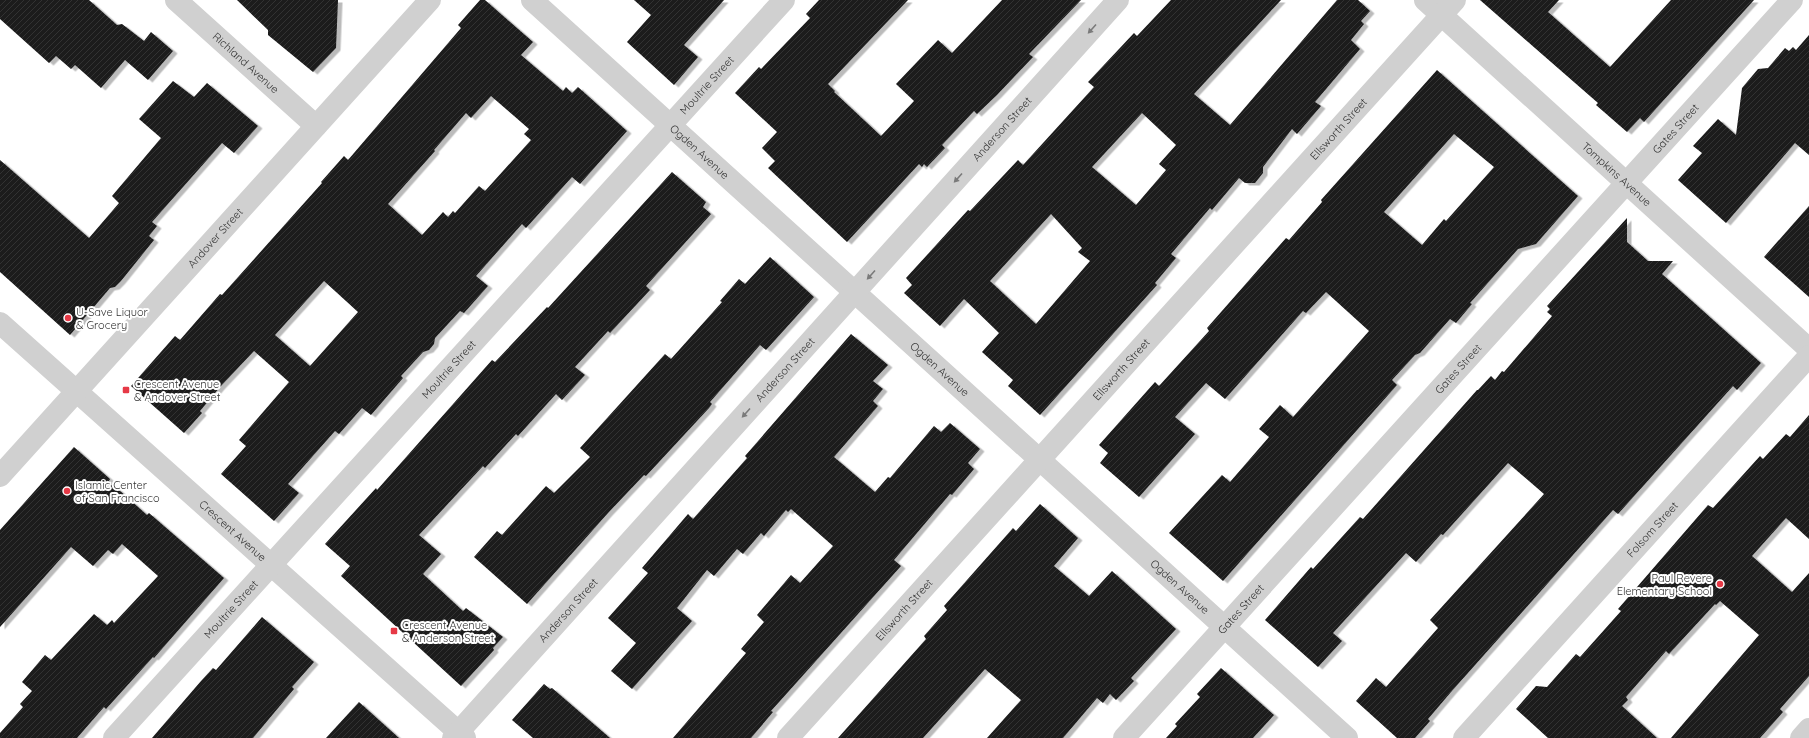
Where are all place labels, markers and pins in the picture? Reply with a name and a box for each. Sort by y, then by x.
place label: U-Save Liquor & Grocery [76,305,149,332]
marker: U-Save Liquor & Grocery [63,313,73,323]
place label: Crescent Avenue & Andover Street [134,377,221,404]
marker: Crescent Avenue & Andover Street [121,385,131,395]
place label: Islamic Center of San Francisco [75,478,160,505]
marker: Islamic Center of San Francisco [62,486,72,496]
place label: Paul Revere Elementary School [1617,571,1712,598]
marker: Paul Revere Elementary School [1715,579,1725,589]
place label: Crescent Avenue & Anderson Street [402,618,495,645]
marker: Crescent Avenue & Anderson Street [389,626,399,636]

